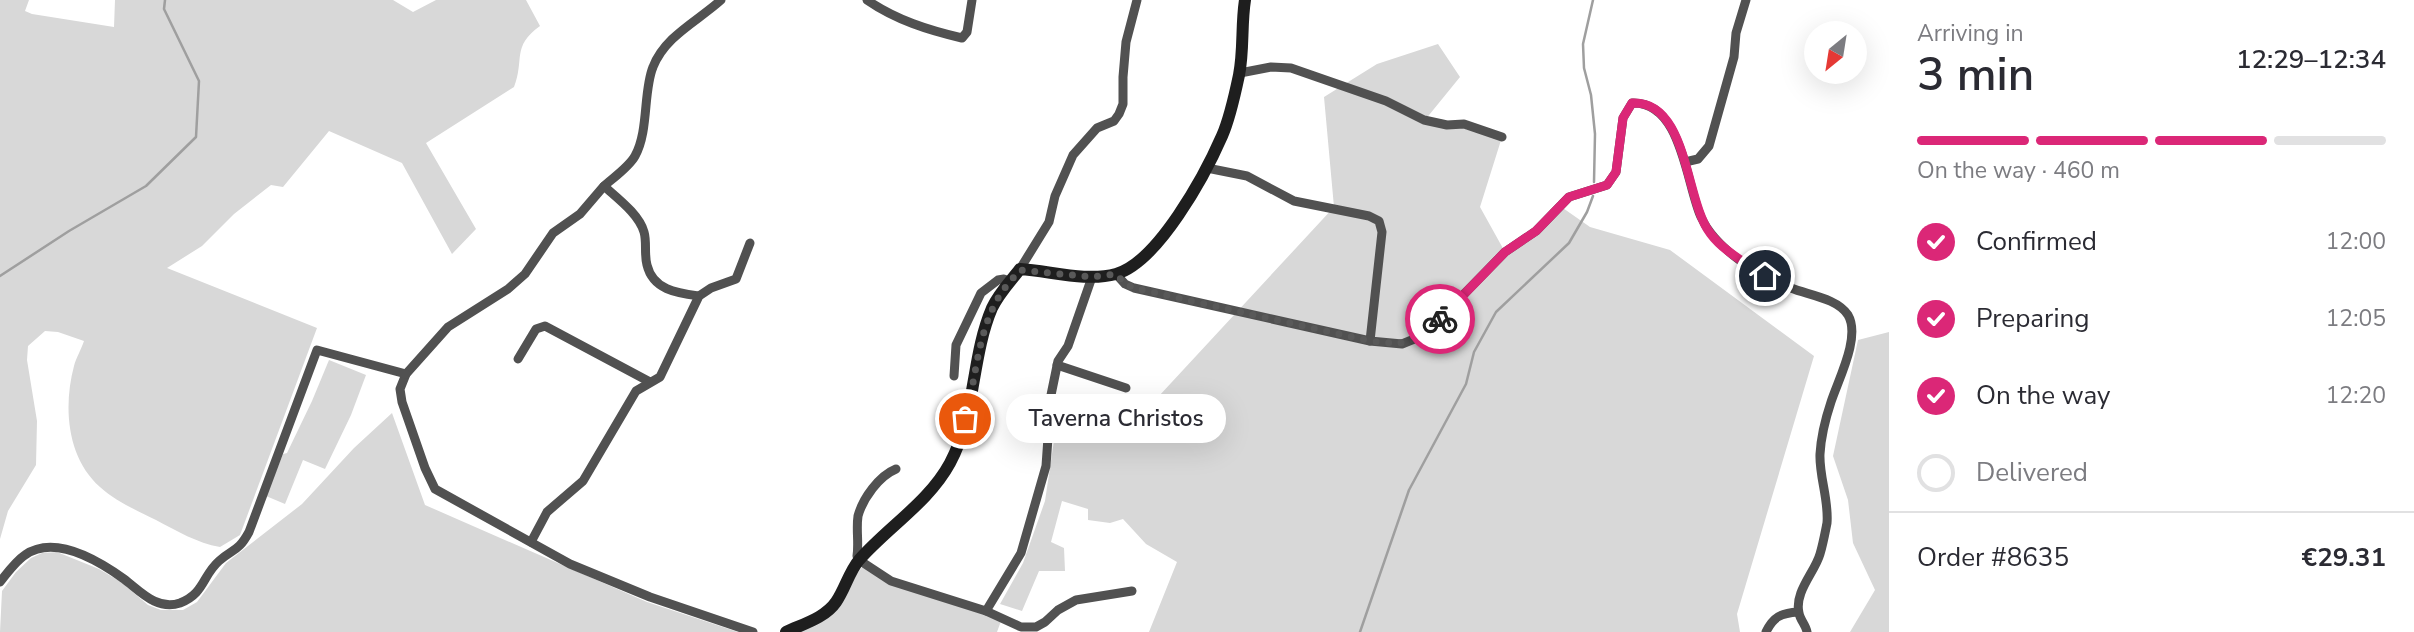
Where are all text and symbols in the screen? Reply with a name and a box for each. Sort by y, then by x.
text: Arriving in [1917,18,2024,49]
north arrow [1804,21,1867,84]
map controls [1804,21,1867,84]
text: 12:29–12:34 [2236,42,2386,77]
text: 3 min [1917,43,2034,106]
text: On the way · 460 m [1917,155,2120,186]
icon: check [1917,223,1955,261]
text: Confirmed [1976,224,2097,259]
text: 12:00 [2326,226,2386,257]
pin [1735,246,1795,306]
icon: home [1746,257,1784,295]
courier [1405,284,1475,354]
icon: bike [1421,300,1459,338]
icon: check [1917,300,1955,338]
text: Preparing [1976,301,2089,336]
text: 12:05 [2326,303,2386,334]
icon: check [1917,377,1955,415]
text: On the way [1976,378,2110,413]
text: 12:20 [2326,380,2386,411]
pin [935,389,995,449]
callout: Taverna Christos [1007,394,1228,444]
icon: bag [946,400,984,438]
text: Taverna Christos [1028,403,1204,434]
text: Delivered [1976,455,2088,490]
text: Order #8635 [1917,540,2069,575]
text: €29.31 [2302,540,2386,575]

